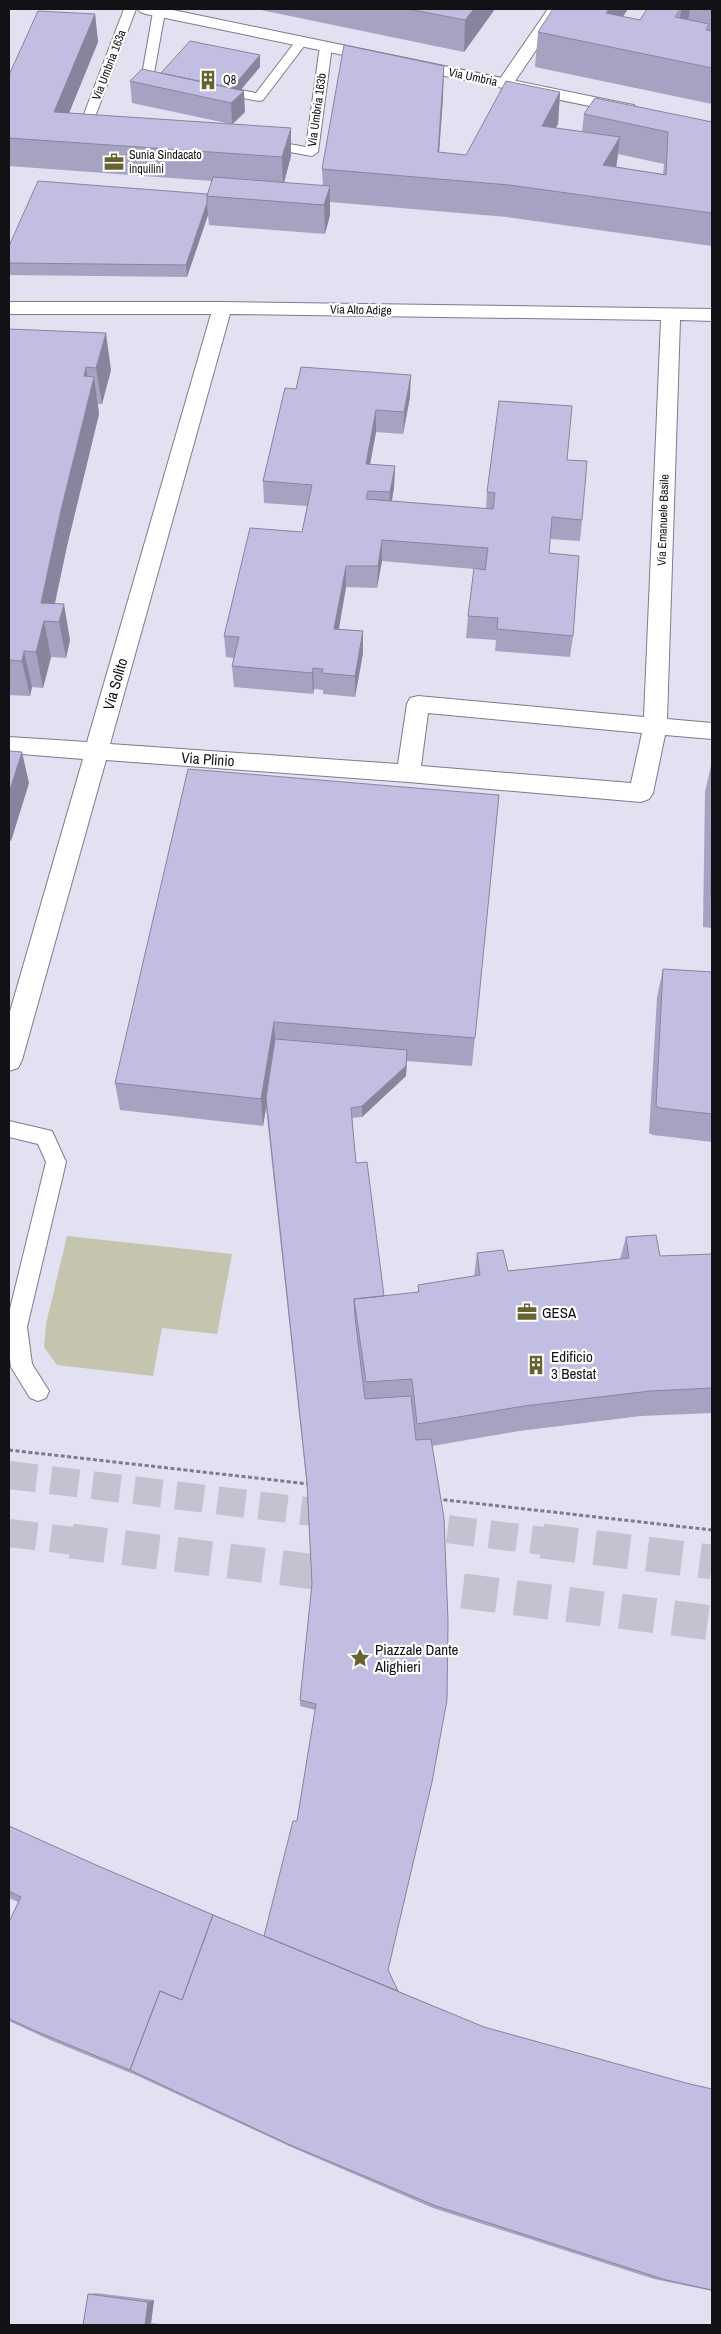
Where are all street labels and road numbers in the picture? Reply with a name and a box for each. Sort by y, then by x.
street label: Via Umbria 163a [88,27,130,103]
street label: Via Umbria [447,64,499,90]
street label: Via Umbria 163b [304,72,330,148]
street label: Via Alto Adige [330,301,392,319]
street label: Via Emanuele Basile [653,474,673,566]
street label: Via Solìto [98,655,132,712]
street label: Via Plinio [181,747,235,771]

